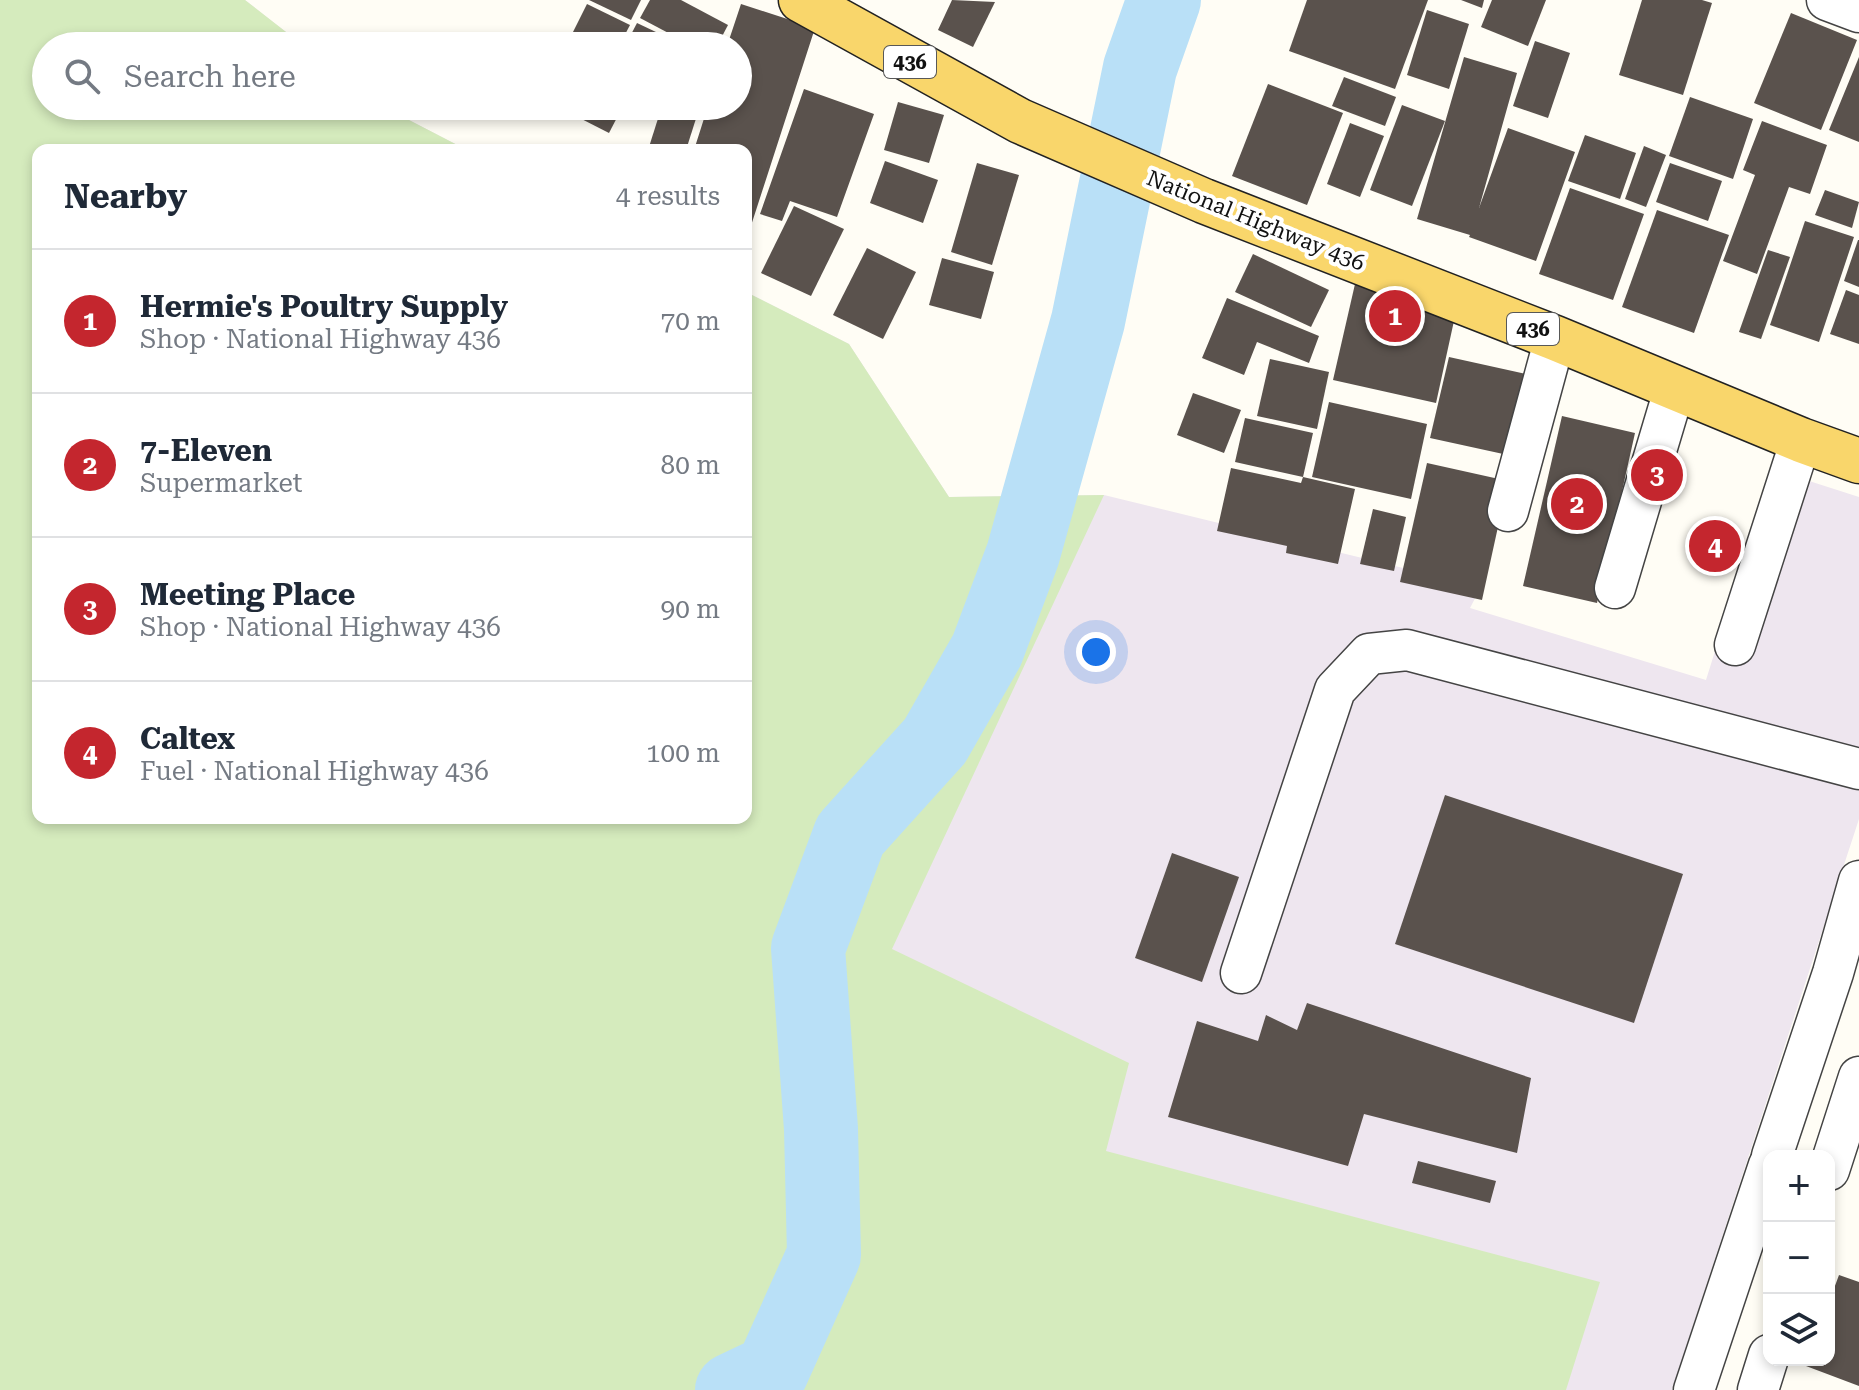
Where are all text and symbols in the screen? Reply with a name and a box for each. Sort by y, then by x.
search box [32,32,752,120]
road number: 436 [884,46,936,78]
icon: search [60,54,104,98]
text: Search here [124,59,296,94]
street label: National Highway 436 [1143,165,1368,276]
text: Nearby [64,176,187,216]
text: 4 results [616,181,720,211]
pin: 1 [1369,286,1421,346]
text: Hermie's Poultry Supply [140,289,508,324]
text: 1 [83,306,97,336]
text: 70 m [661,306,720,336]
road number: 436 [1507,313,1559,345]
text: Shop · National Highway 436 [140,324,501,354]
text: 7-Eleven [140,433,272,468]
pin: 3 [1631,445,1683,505]
text: 2 [83,450,97,480]
text: 80 m [661,450,720,480]
text: Supermarket [140,468,303,498]
pin: 2 [1551,474,1603,534]
pin: 4 [1689,516,1741,576]
text: Meeting Place [140,577,355,612]
text: 3 [83,594,97,624]
text: 90 m [661,594,720,624]
text: Shop · National Highway 436 [140,612,501,642]
your location [1076,632,1116,672]
text: Caltex [140,721,235,756]
text: 4 [83,738,97,768]
text: 100 m [646,738,720,768]
text: Fuel · National Highway 436 [140,756,489,786]
map controls [1763,1150,1835,1366]
button: + [1763,1150,1835,1222]
button: − [1763,1222,1835,1294]
button: layers [1763,1294,1835,1366]

